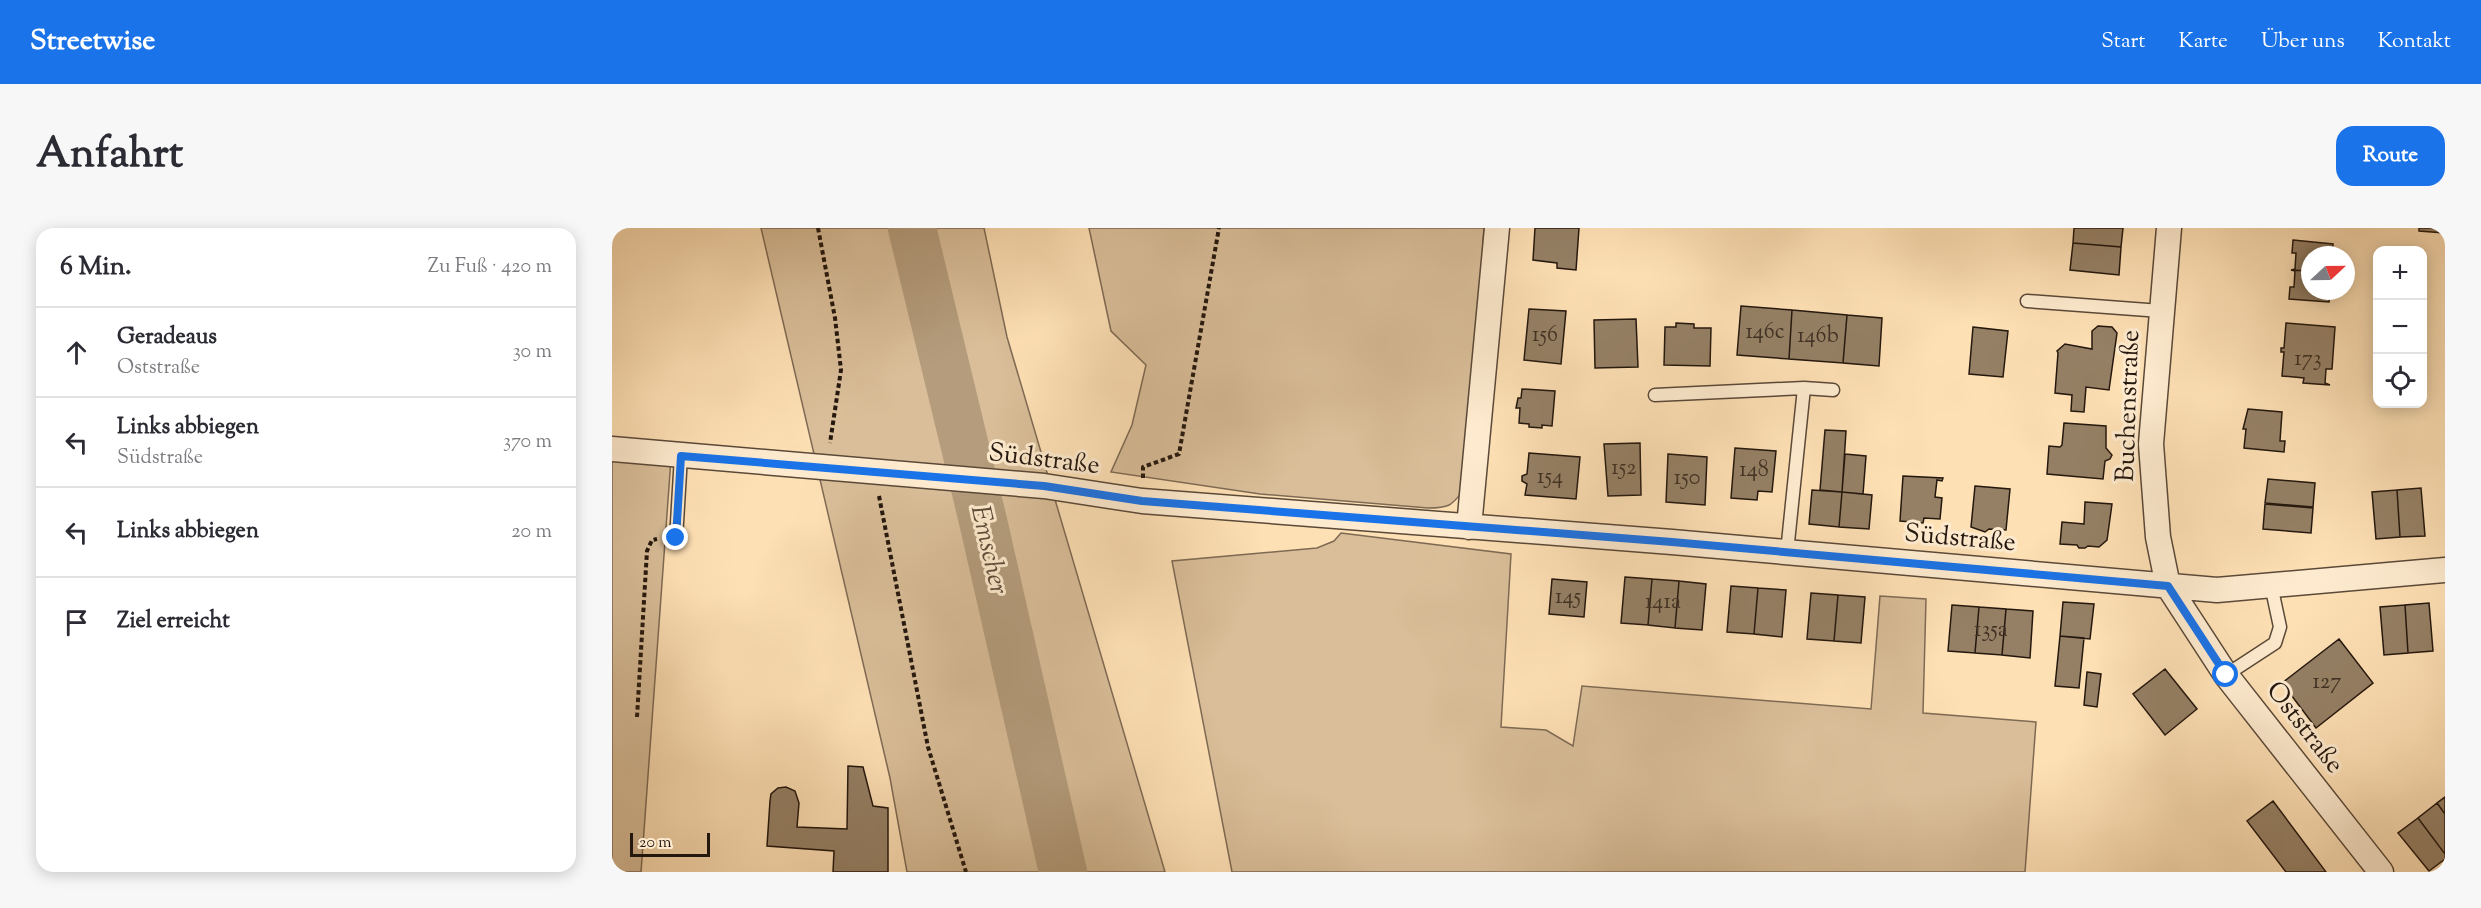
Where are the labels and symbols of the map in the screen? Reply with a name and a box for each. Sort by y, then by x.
north arrow [2301,246,2355,300]
house number: 146c [1745,317,1785,349]
house number: 156 [1532,320,1558,352]
house number: 146b [1797,321,1839,353]
street label: Buchenstraße [2108,329,2150,483]
house number: 173 [2294,344,2322,376]
street label: Südstraße [986,435,1102,485]
house number: 152 [1611,453,1637,485]
house number: 148 [1739,455,1769,487]
house number: 154 [1537,462,1563,494]
house number: 150 [1674,463,1700,495]
water label: Emscher [959,501,1017,599]
street label: Südstraße [1903,516,2017,562]
route end [662,524,688,550]
house number: 145 [1555,582,1582,614]
house number: 141a [1645,587,1681,619]
house number: 135a [1974,615,2008,647]
route start [2212,661,2238,687]
house number: 127 [2313,667,2341,699]
street label: Oststraße [2256,674,2352,782]
scale bar [630,830,710,858]

